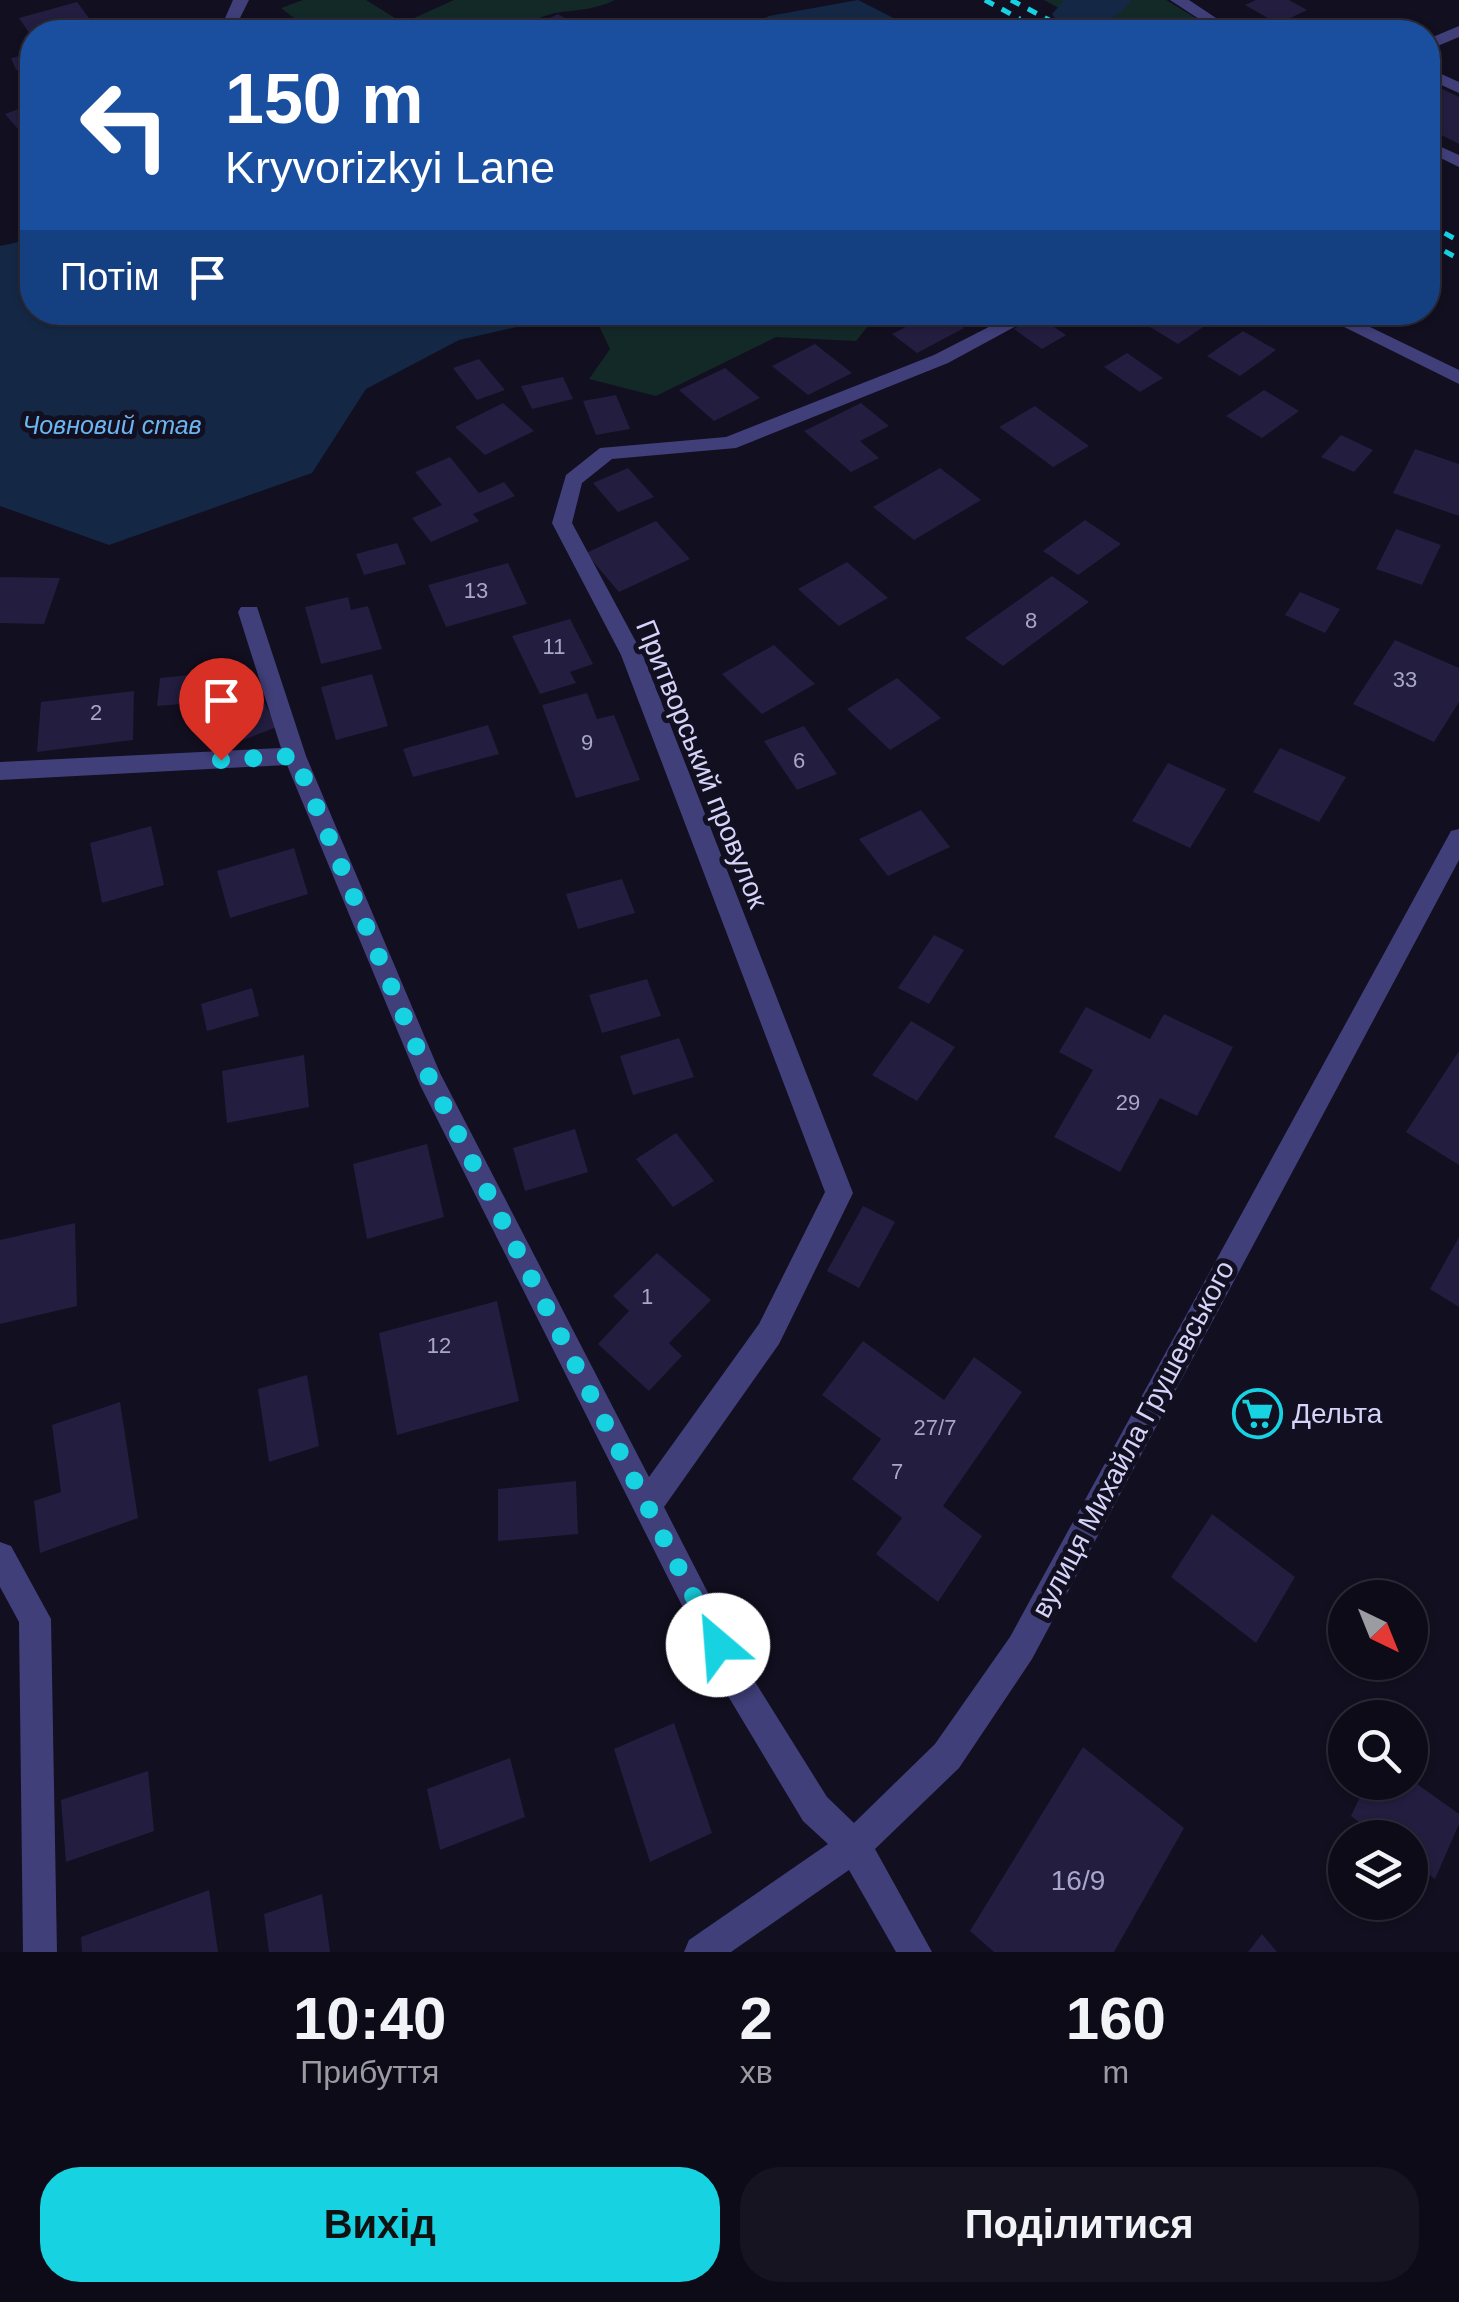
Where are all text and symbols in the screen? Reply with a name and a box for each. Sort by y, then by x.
icon: left [60,60,190,190]
text: 150 m [225,60,423,138]
text: Kryvorizkyi Lane [225,142,555,193]
icon: arrive [180,250,235,305]
text: Потім [60,256,160,298]
water label: Човновий став [22,411,202,439]
house number: 13 [464,578,488,603]
house number: 8 [1025,608,1037,633]
street label: Притворський провулок [630,615,774,913]
house number: 11 [543,634,565,659]
pin [179,658,264,761]
house number: 33 [1393,667,1417,692]
icon: arrive [194,673,249,728]
house number: 2 [90,700,102,725]
house number: 9 [581,730,593,755]
house number: 6 [793,748,805,773]
house number: 29 [1116,1090,1140,1115]
street label: вулиця Михайла Грушевського [1026,1255,1240,1623]
house number: 1 [641,1284,653,1309]
house number: 12 [427,1333,451,1358]
supermarket icon: Дельта [1231,1387,1283,1439]
place label: Дельта [1292,1398,1383,1429]
house number: 27/7 [914,1415,956,1440]
house number: 7 [891,1459,903,1484]
north arrow [1328,1580,1428,1680]
map controls [1328,1580,1428,1920]
position arrow [666,1593,770,1697]
button: search [1328,1700,1428,1800]
button: layers [1328,1820,1428,1920]
house number: 16/9 [1051,1865,1105,1896]
text: 10:40 [293,1985,446,2052]
text: 2 [739,1985,773,2052]
text: 160 [1066,1985,1166,2052]
text: Прибуття [300,2054,439,2090]
text: хв [740,2054,773,2090]
text: m [1103,2054,1129,2090]
button: Вихід [40,2167,720,2282]
button: Поділитися [740,2167,1419,2282]

